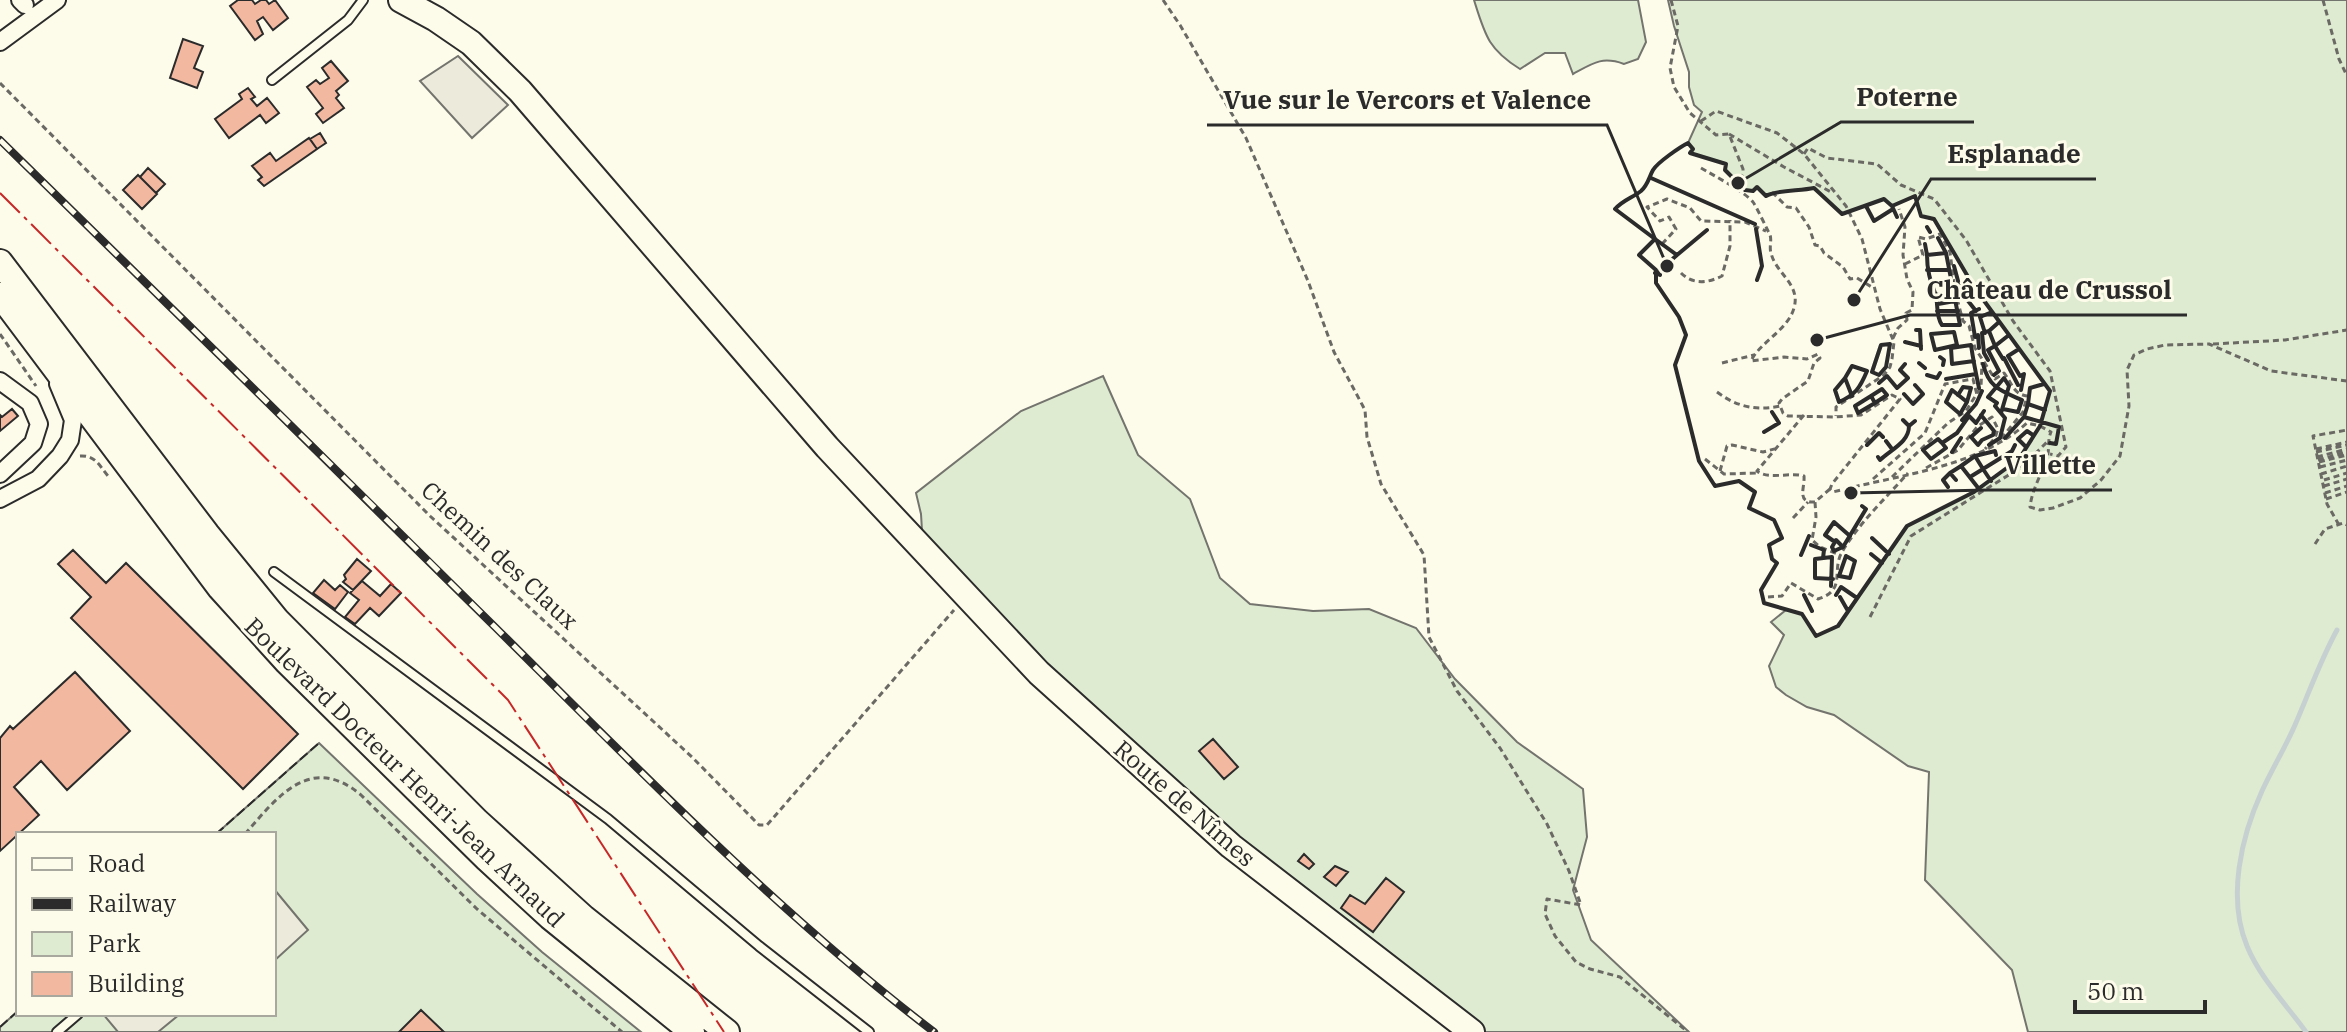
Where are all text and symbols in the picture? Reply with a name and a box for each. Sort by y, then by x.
callout: Poterne [1841,72,1974,122]
callout: Vue sur le Vercors et Valence [1207,75,1607,125]
text: Poterne [1856,79,1958,113]
text: Vue sur le Vercors et Valence [1223,82,1591,116]
callout: Esplanade [1931,129,2096,179]
text: Esplanade [1947,136,2081,170]
callout: Château de Crussol [1910,265,2187,315]
text: Château de Crussol [1926,272,2172,306]
callout: Villette [1988,440,2112,490]
text: Villette [2004,447,2096,481]
street label: Chemin des Claux [415,474,585,636]
street label: Boulevard Docteur Henri-Jean Arnaud [238,610,572,934]
street label: Route de Nîmes [1107,733,1263,873]
legend [16,832,276,1016]
text: Road [88,847,145,879]
text: Railway [88,887,176,919]
text: Park [88,927,140,959]
scale bar [2075,964,2205,1014]
text: Building [88,967,184,999]
text: 50 m [2087,975,2144,1007]

